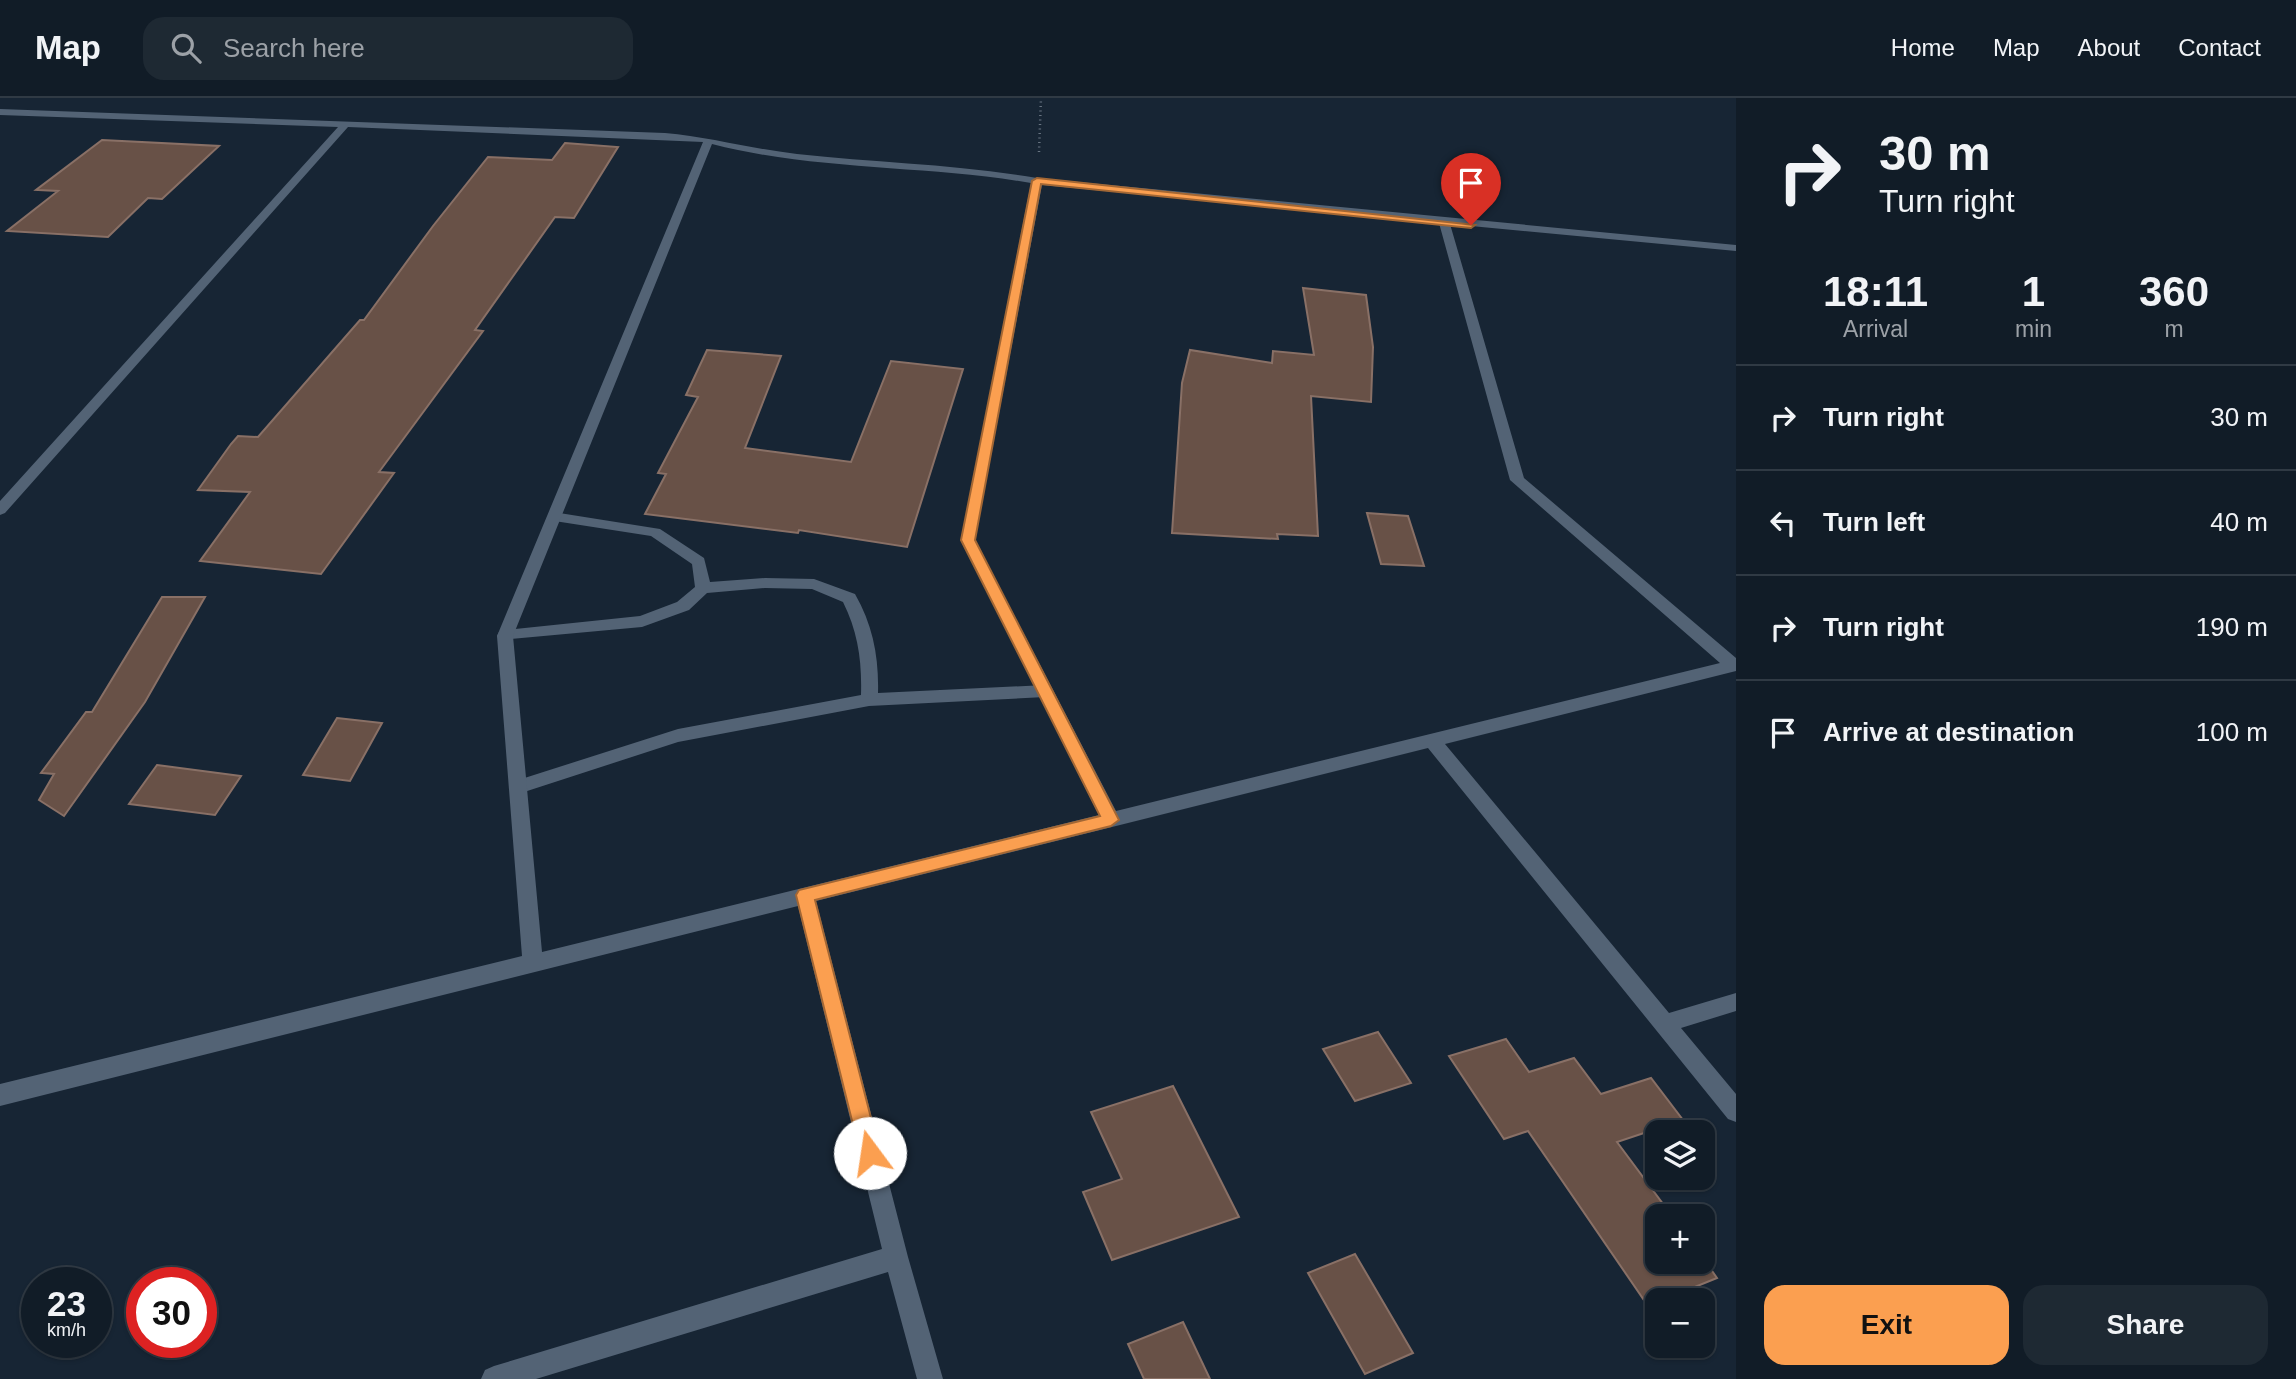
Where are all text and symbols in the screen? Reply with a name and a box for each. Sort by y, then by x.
search box [143,17,633,80]
text: Map [35,29,101,66]
icon: search [167,29,205,67]
text: Search here [223,33,365,63]
text: Home [1891,34,1955,61]
text: Map [1993,34,2040,61]
text: About [2078,34,2140,61]
text: Contact [2178,34,2261,61]
icon: right [1764,126,1855,217]
text: 30 m [1879,126,1991,180]
pin [1441,153,1501,225]
icon: arrive [1452,164,1490,202]
text: Turn right [1879,183,2015,219]
text: 18:11 [1823,268,1928,315]
text: 1 [2022,268,2045,315]
text: 360 [2139,268,2209,315]
text: Arrival [1843,316,1908,342]
text: min [2015,316,2052,342]
text: m [2164,316,2184,342]
icon: right [1764,399,1802,437]
text: Turn right [1823,402,1944,432]
text: 30 m [2210,402,2268,432]
icon: left [1764,504,1802,542]
text: Turn left [1823,507,1925,537]
text: 40 m [2210,507,2268,537]
icon: right [1764,609,1802,647]
text: Turn right [1823,612,1944,642]
text: 190 m [2196,612,2268,642]
icon: arrive [1764,714,1802,752]
text: Arrive at destination [1823,717,2074,747]
text: 100 m [2196,717,2268,747]
position arrow [833,1116,907,1190]
map controls [1645,1120,1715,1358]
button: layers [1645,1120,1715,1190]
button: + [1645,1204,1715,1274]
speed limit sign: 30 [126,1267,217,1358]
text: 23 [47,1284,86,1323]
button: Exit [1764,1285,2009,1365]
button: Share [2023,1285,2268,1365]
button: − [1645,1288,1715,1358]
text: km/h [47,1320,86,1340]

